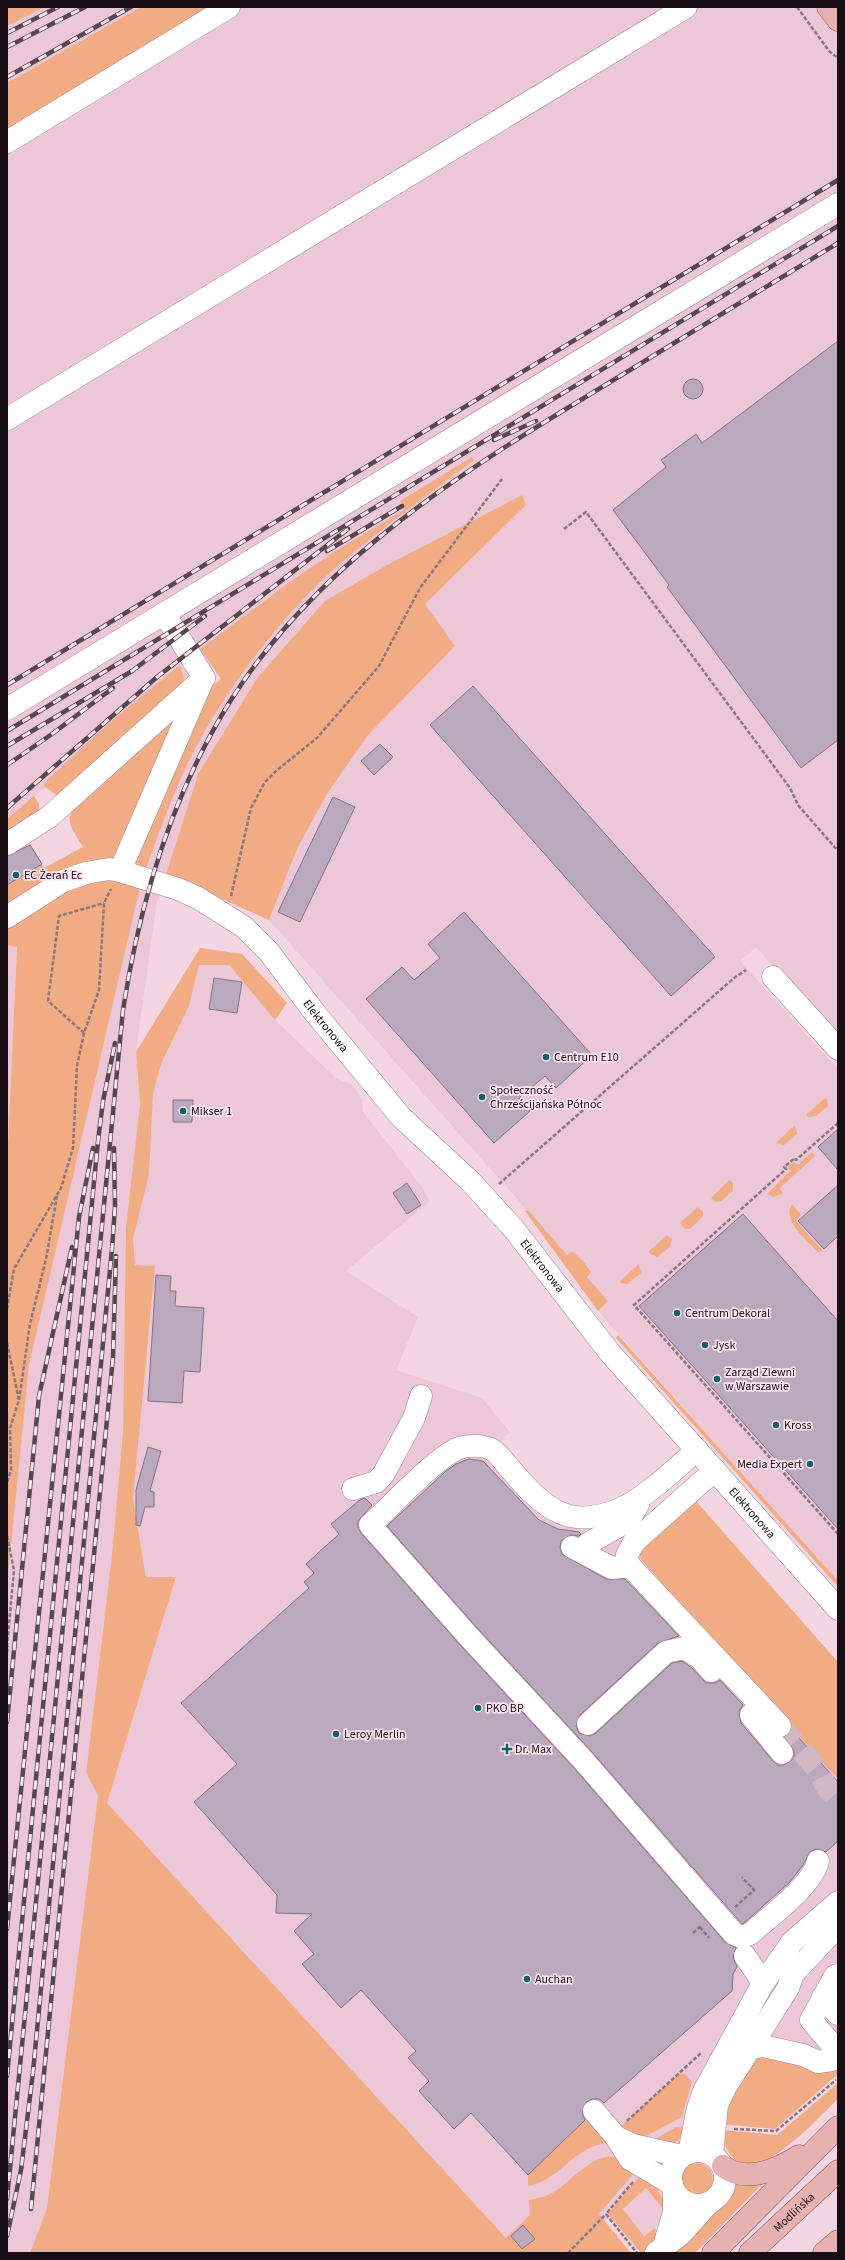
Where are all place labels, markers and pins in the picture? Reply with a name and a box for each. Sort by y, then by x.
place label: EC Żerań Ec [24,867,83,884]
marker: EC Żerań Ec [11,870,21,880]
place label: Centrum E10 [554,1049,619,1066]
marker: Centrum E10 [541,1052,551,1062]
place label: Społeczność Chrześcijańska Północ [490,1082,602,1113]
marker: Społeczność Chrześcijańska Północ [477,1092,487,1102]
place label: Mikser 1 [191,1103,232,1120]
marker: Mikser 1 [178,1106,188,1116]
place label: Centrum Dekoral [685,1305,770,1322]
marker: Centrum Dekoral [672,1308,682,1318]
place label: Jysk [713,1337,735,1354]
marker: Jysk [700,1340,710,1350]
place label: Zarząd Zlewni w Warszawie [725,1364,795,1395]
marker: Zarząd Zlewni w Warszawie [712,1374,722,1384]
place label: Kross [784,1417,812,1434]
marker: Kross [771,1420,781,1430]
place label: Media Expert [737,1456,802,1473]
marker: Media Expert [805,1459,815,1469]
place label: PKO BP [486,1700,524,1717]
marker: PKO BP [473,1703,483,1713]
place label: Leroy Merlin [344,1726,406,1743]
marker: Leroy Merlin [331,1729,341,1739]
place label: Dr. Max [515,1741,552,1758]
marker: Dr. Max [502,1744,512,1754]
place label: Auchan [535,1971,573,1988]
marker: Auchan [522,1974,532,1984]

